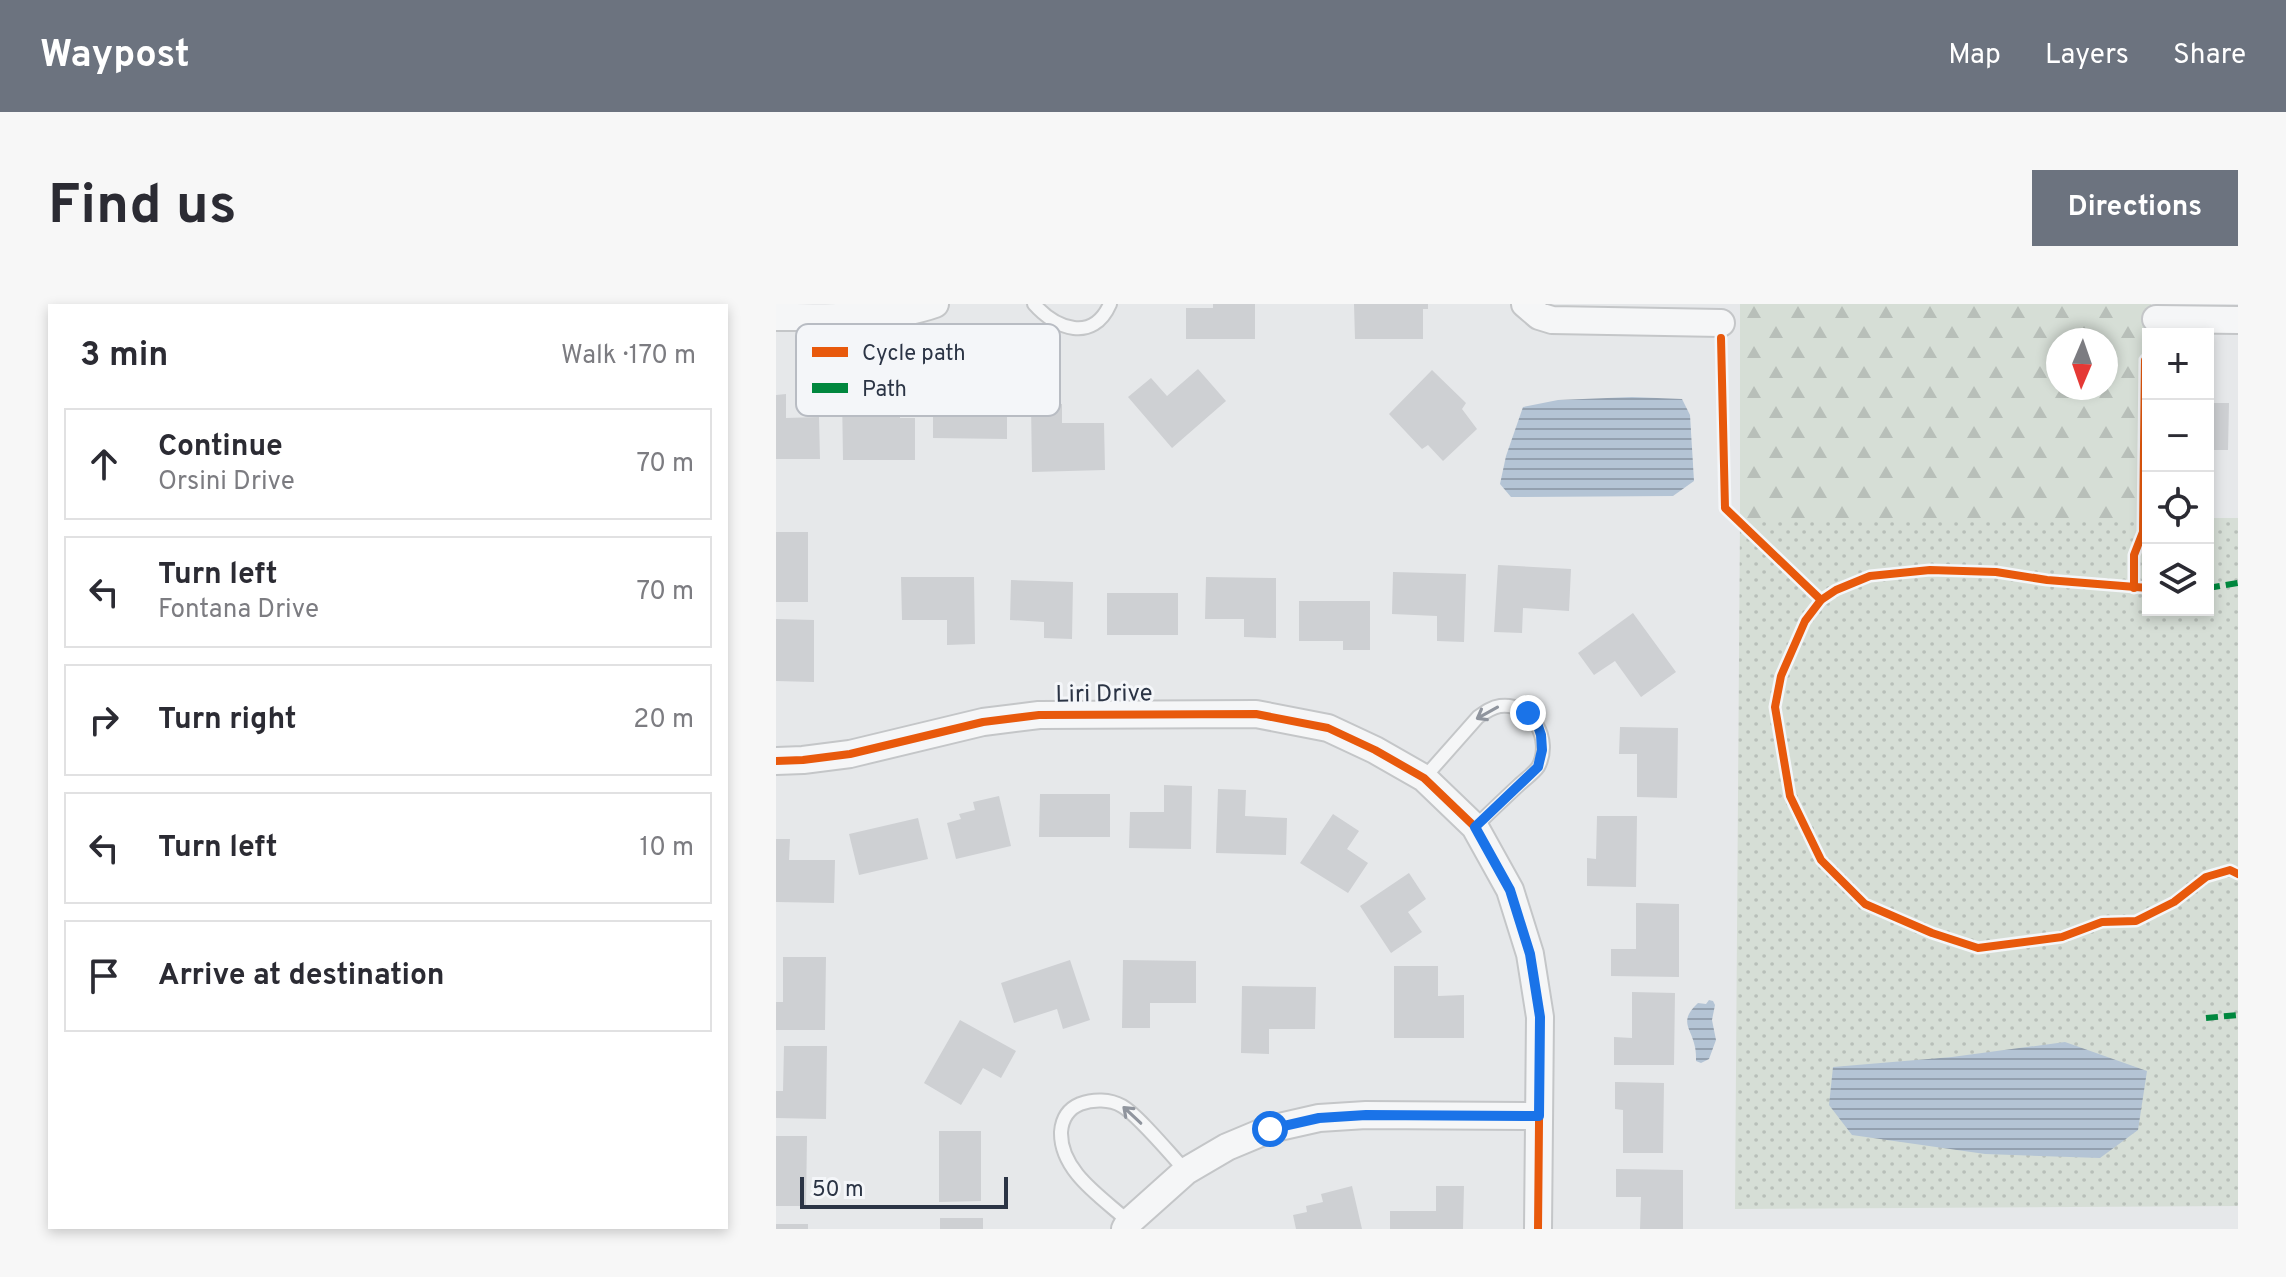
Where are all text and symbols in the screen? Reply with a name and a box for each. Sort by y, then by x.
text: Waypost [40,32,190,81]
text: Map [1948,38,2001,74]
text: Layers [2045,38,2129,74]
text: Share [2173,38,2246,74]
button: Directions [2032,170,2238,246]
text: Find us [48,173,237,243]
legend [796,324,1060,416]
north arrow [2046,328,2118,400]
map controls [2142,328,2214,616]
button: + [2142,328,2214,400]
text: 3 min [80,335,168,378]
text: Walk · 170 m [561,340,696,373]
text: Cycle path [862,341,966,368]
text: Path [862,377,907,404]
button: − [2142,400,2214,472]
text: Continue [158,429,283,466]
icon: ahead [82,442,126,486]
text: 70 m [636,448,694,481]
text: Orsini Drive [158,466,295,499]
button: locate [2142,472,2214,544]
button: layers [2142,544,2214,616]
text: Turn left [158,557,278,594]
icon: left [82,570,126,614]
text: 70 m [636,576,694,609]
text: Fontana Drive [158,594,319,627]
street label: Liri Drive [1055,679,1153,711]
route end [1510,695,1546,731]
icon: right [82,698,126,742]
text: Turn right [158,702,296,739]
text: 20 m [633,704,694,737]
one-way arrow [1476,705,1499,721]
icon: left [82,826,126,870]
text: Turn left [158,830,278,867]
text: 10 m [639,832,694,865]
icon: arrive [82,954,126,998]
text: Arrive at destination [158,958,444,995]
one-way arrow [1122,1106,1142,1125]
route start [1252,1111,1288,1147]
scale bar [800,1173,1008,1209]
text: 50 m [812,1177,864,1204]

